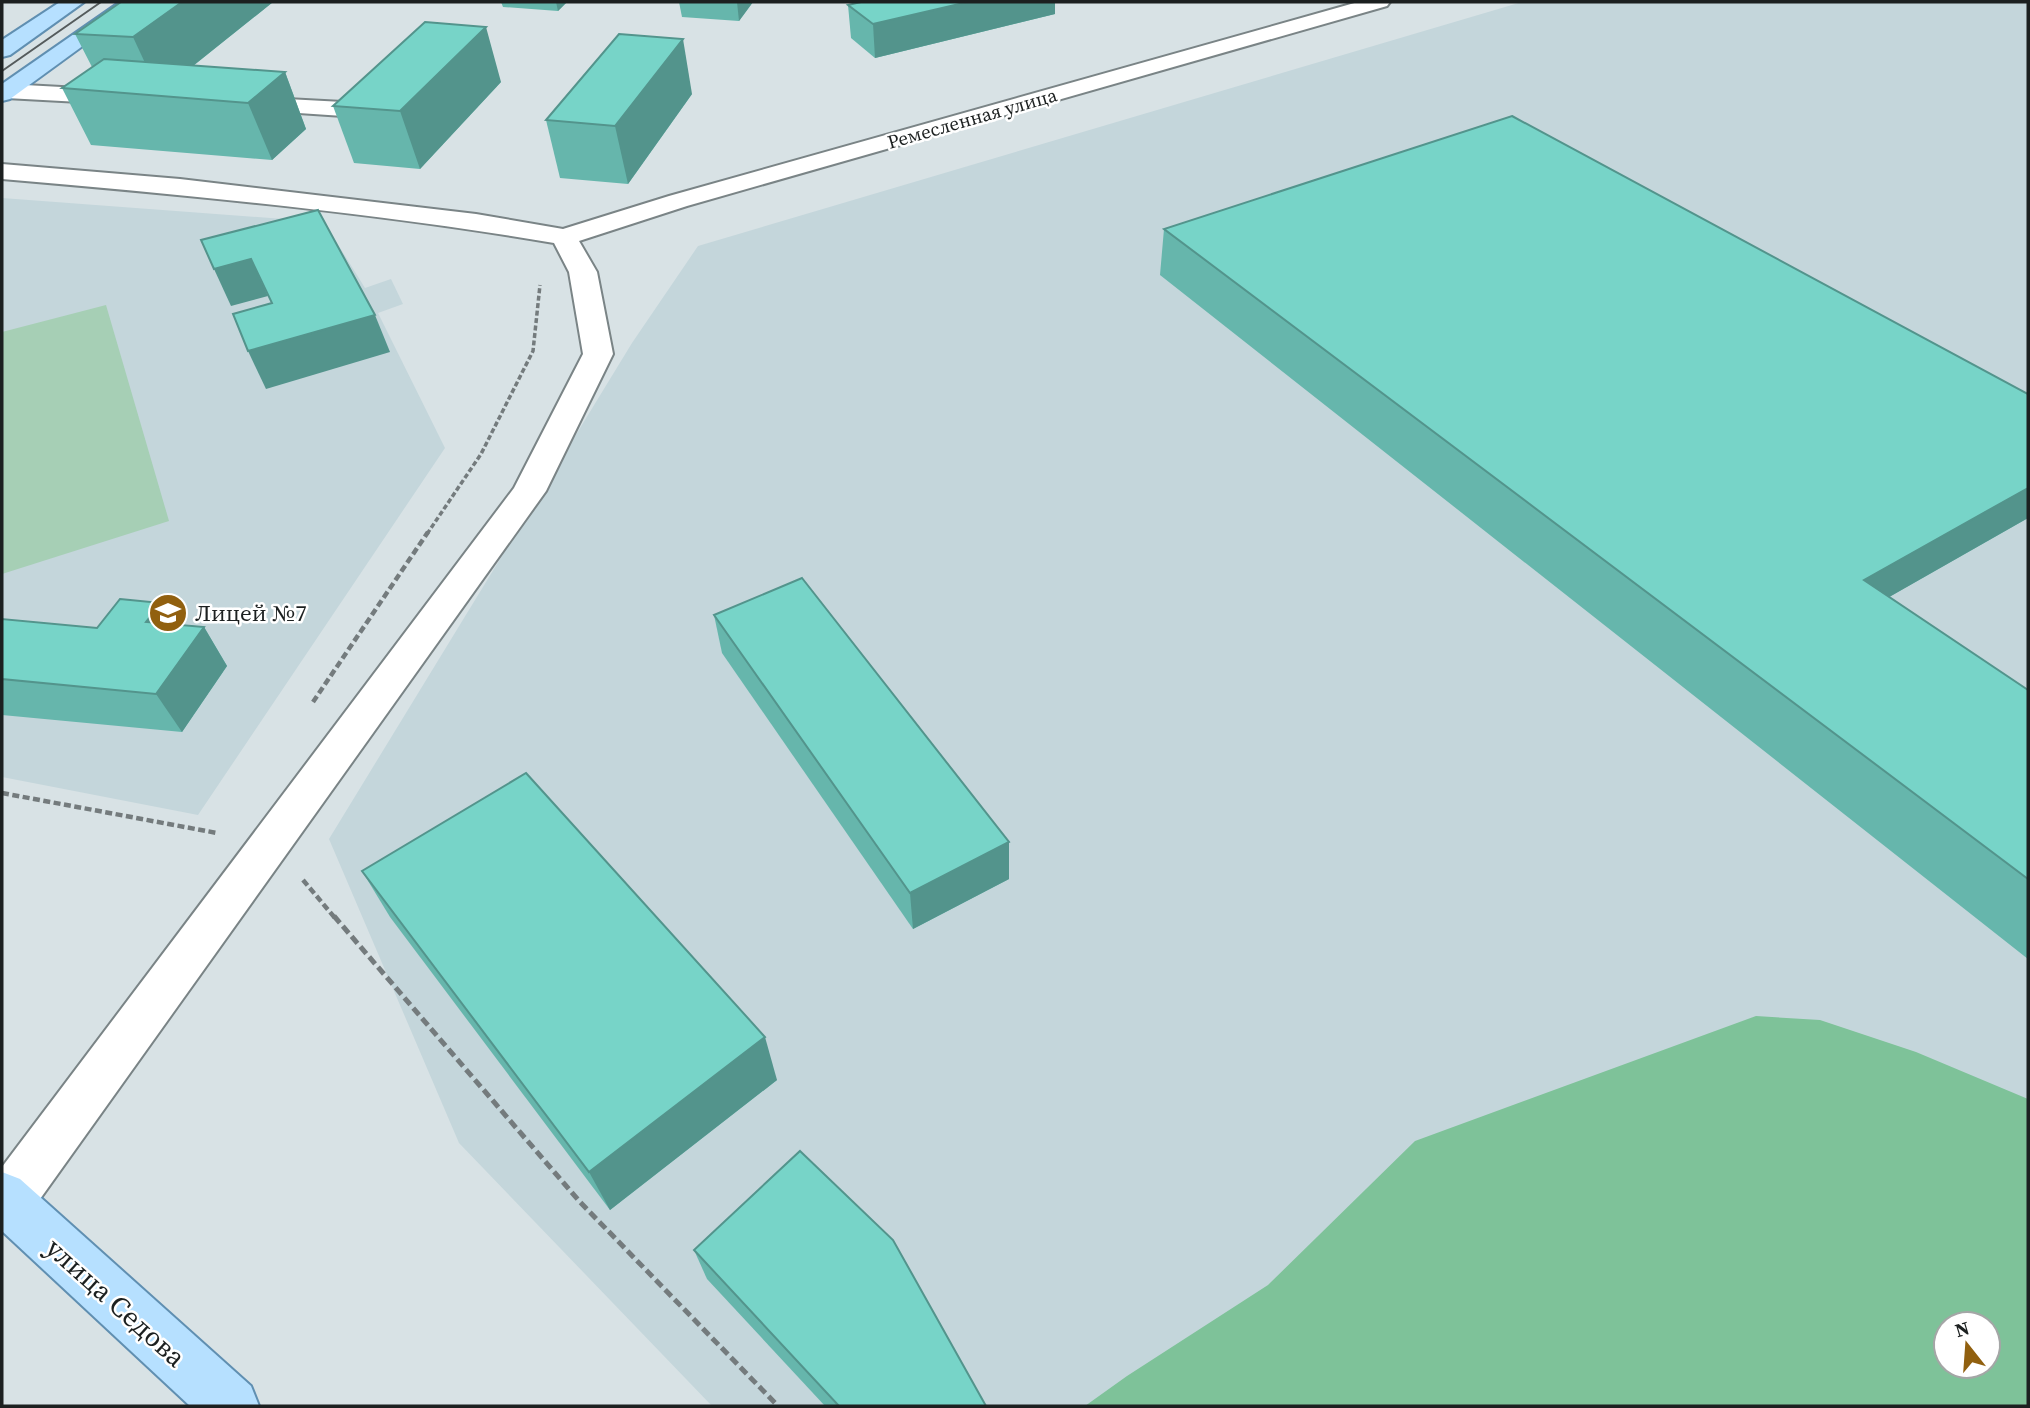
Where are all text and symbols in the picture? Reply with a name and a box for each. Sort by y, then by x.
street label: Ремесленная улица [884,81,1060,155]
school or university icon: Лицей №7 [147,592,189,634]
place label: Лицей №7 [195,597,307,629]
street label: улица Седова [38,1229,195,1376]
north arrow [1932,1310,2002,1380]
text: N [1952,1314,1973,1343]

